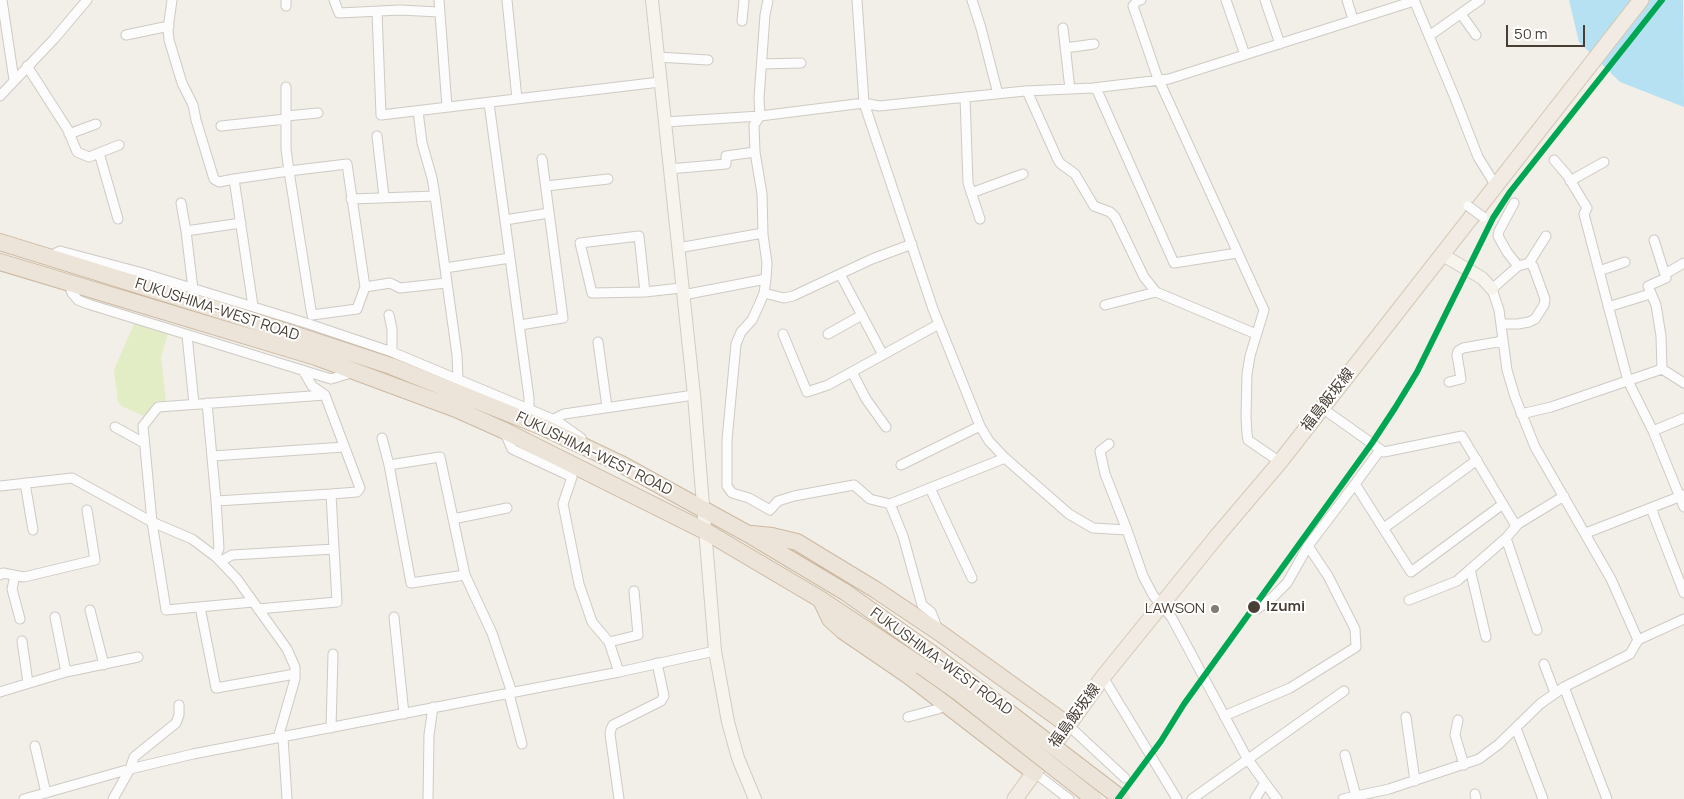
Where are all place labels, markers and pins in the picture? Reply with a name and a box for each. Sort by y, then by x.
place label: Izumi [1266,598,1305,616]
marker: Izumi [1246,599,1262,615]
place label: LAWSON [1145,600,1205,618]
marker: LAWSON [1209,603,1221,615]

